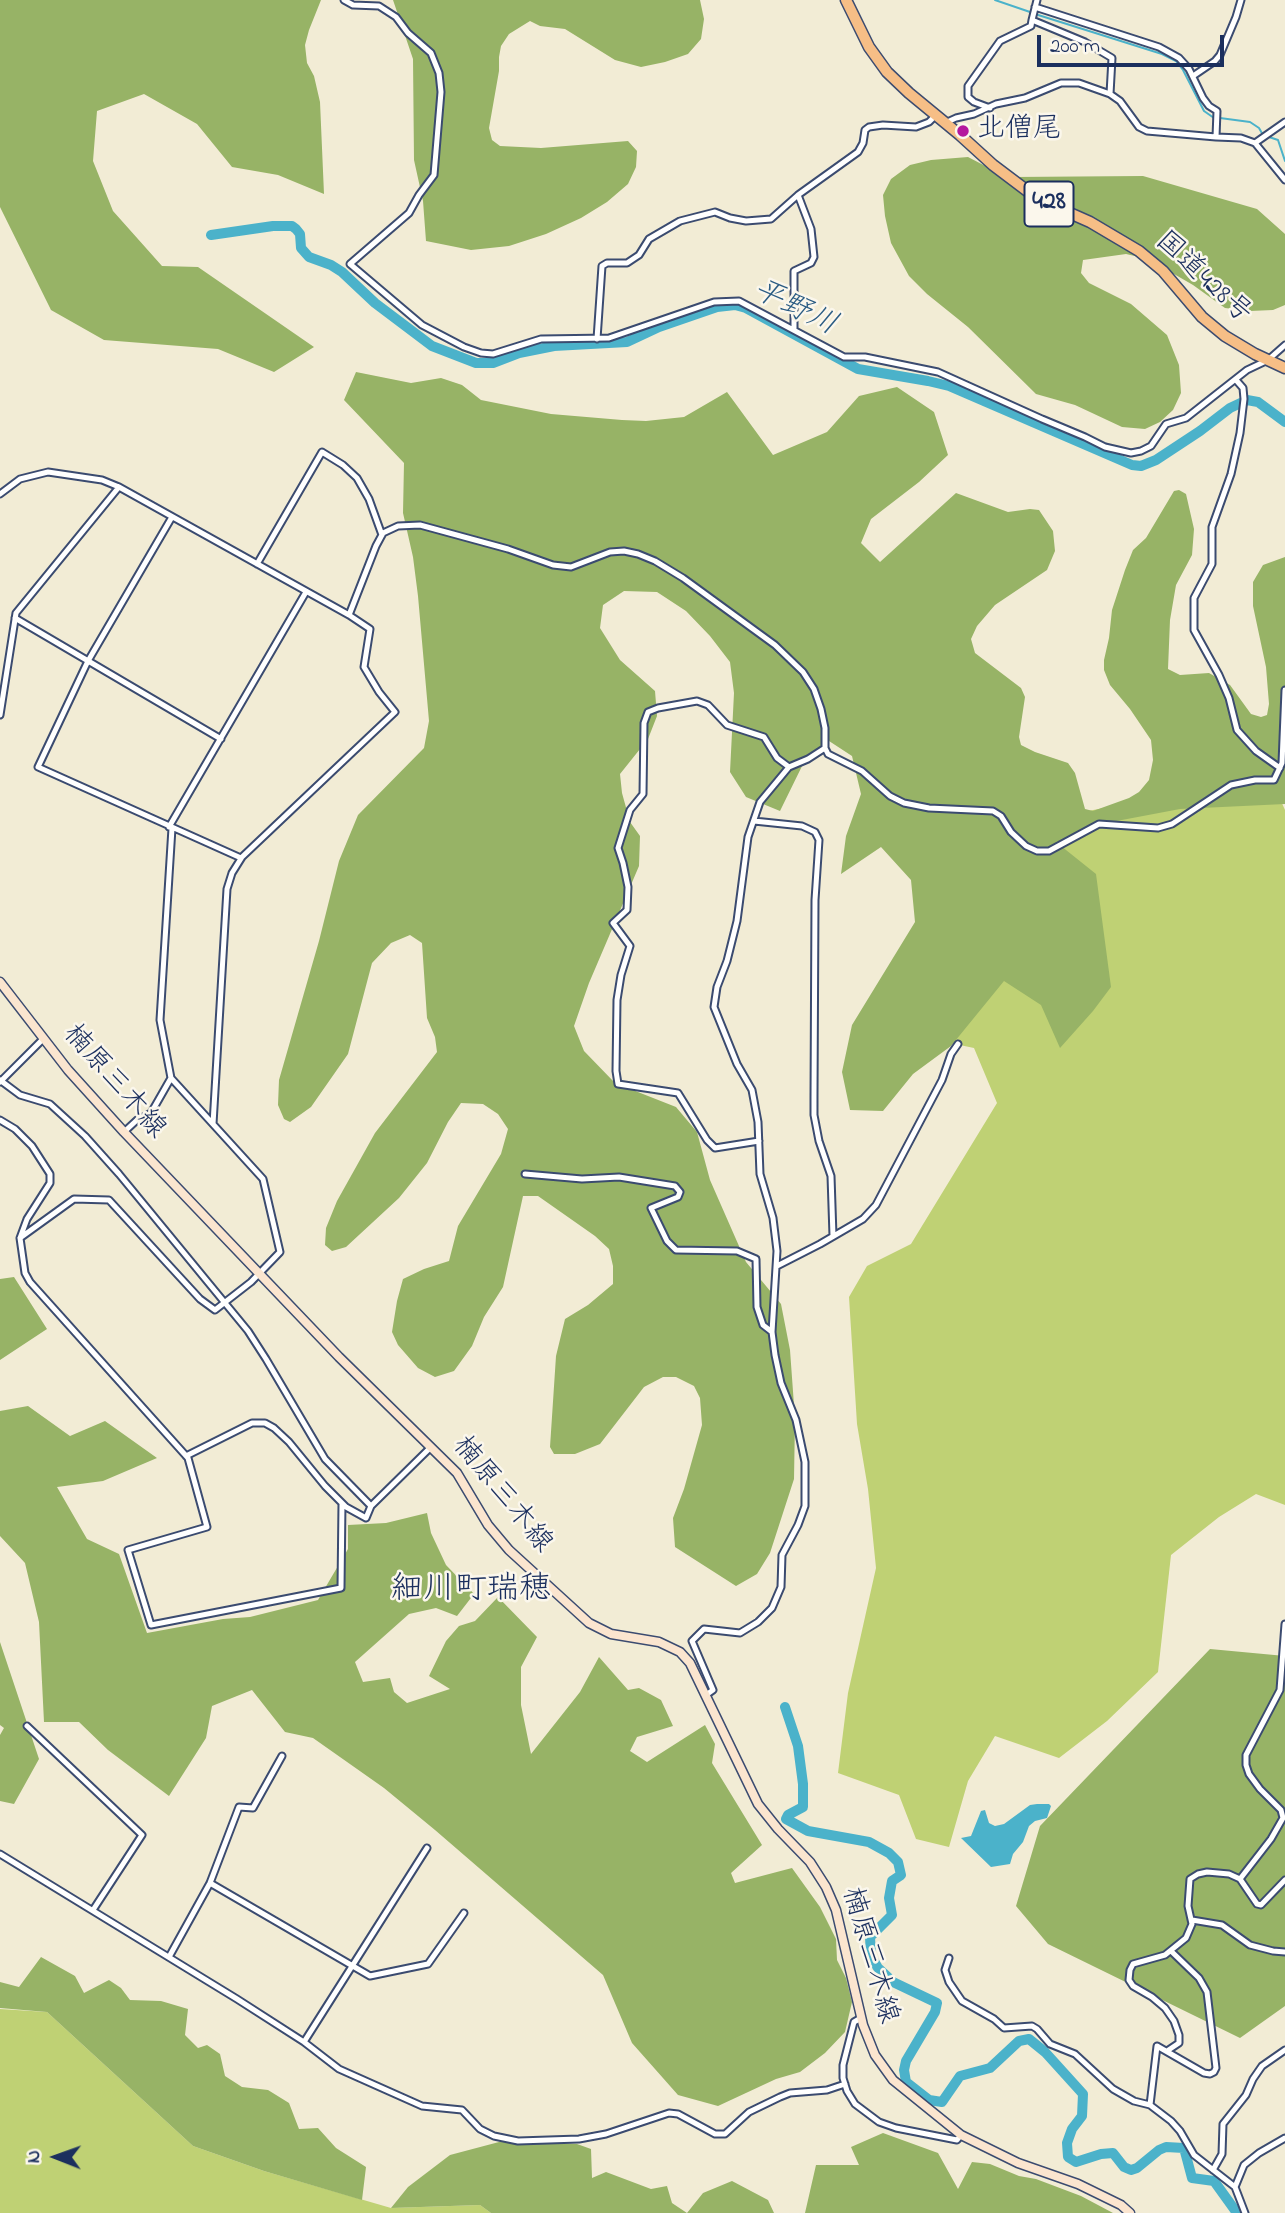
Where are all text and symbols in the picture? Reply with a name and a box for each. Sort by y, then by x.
scale bar [1040,21,1227,65]
text: 200 m [1050,32,1100,62]
place label: 北僧尾 [977,114,1061,148]
marker: 北僧尾 [955,123,971,139]
road number: 428 [1024,182,1074,226]
street label: 国道428号 [1147,226,1257,332]
water label: 平野川 [746,274,842,346]
street label: 楠原三木線 [54,1019,172,1147]
street label: 楠原三木線 [444,1431,558,1561]
district label: 細川町瑞穂 [391,1573,551,1611]
street label: 楠原三木線 [833,1884,903,2028]
north arrow [21,2122,91,2192]
text: N [21,2150,48,2163]

